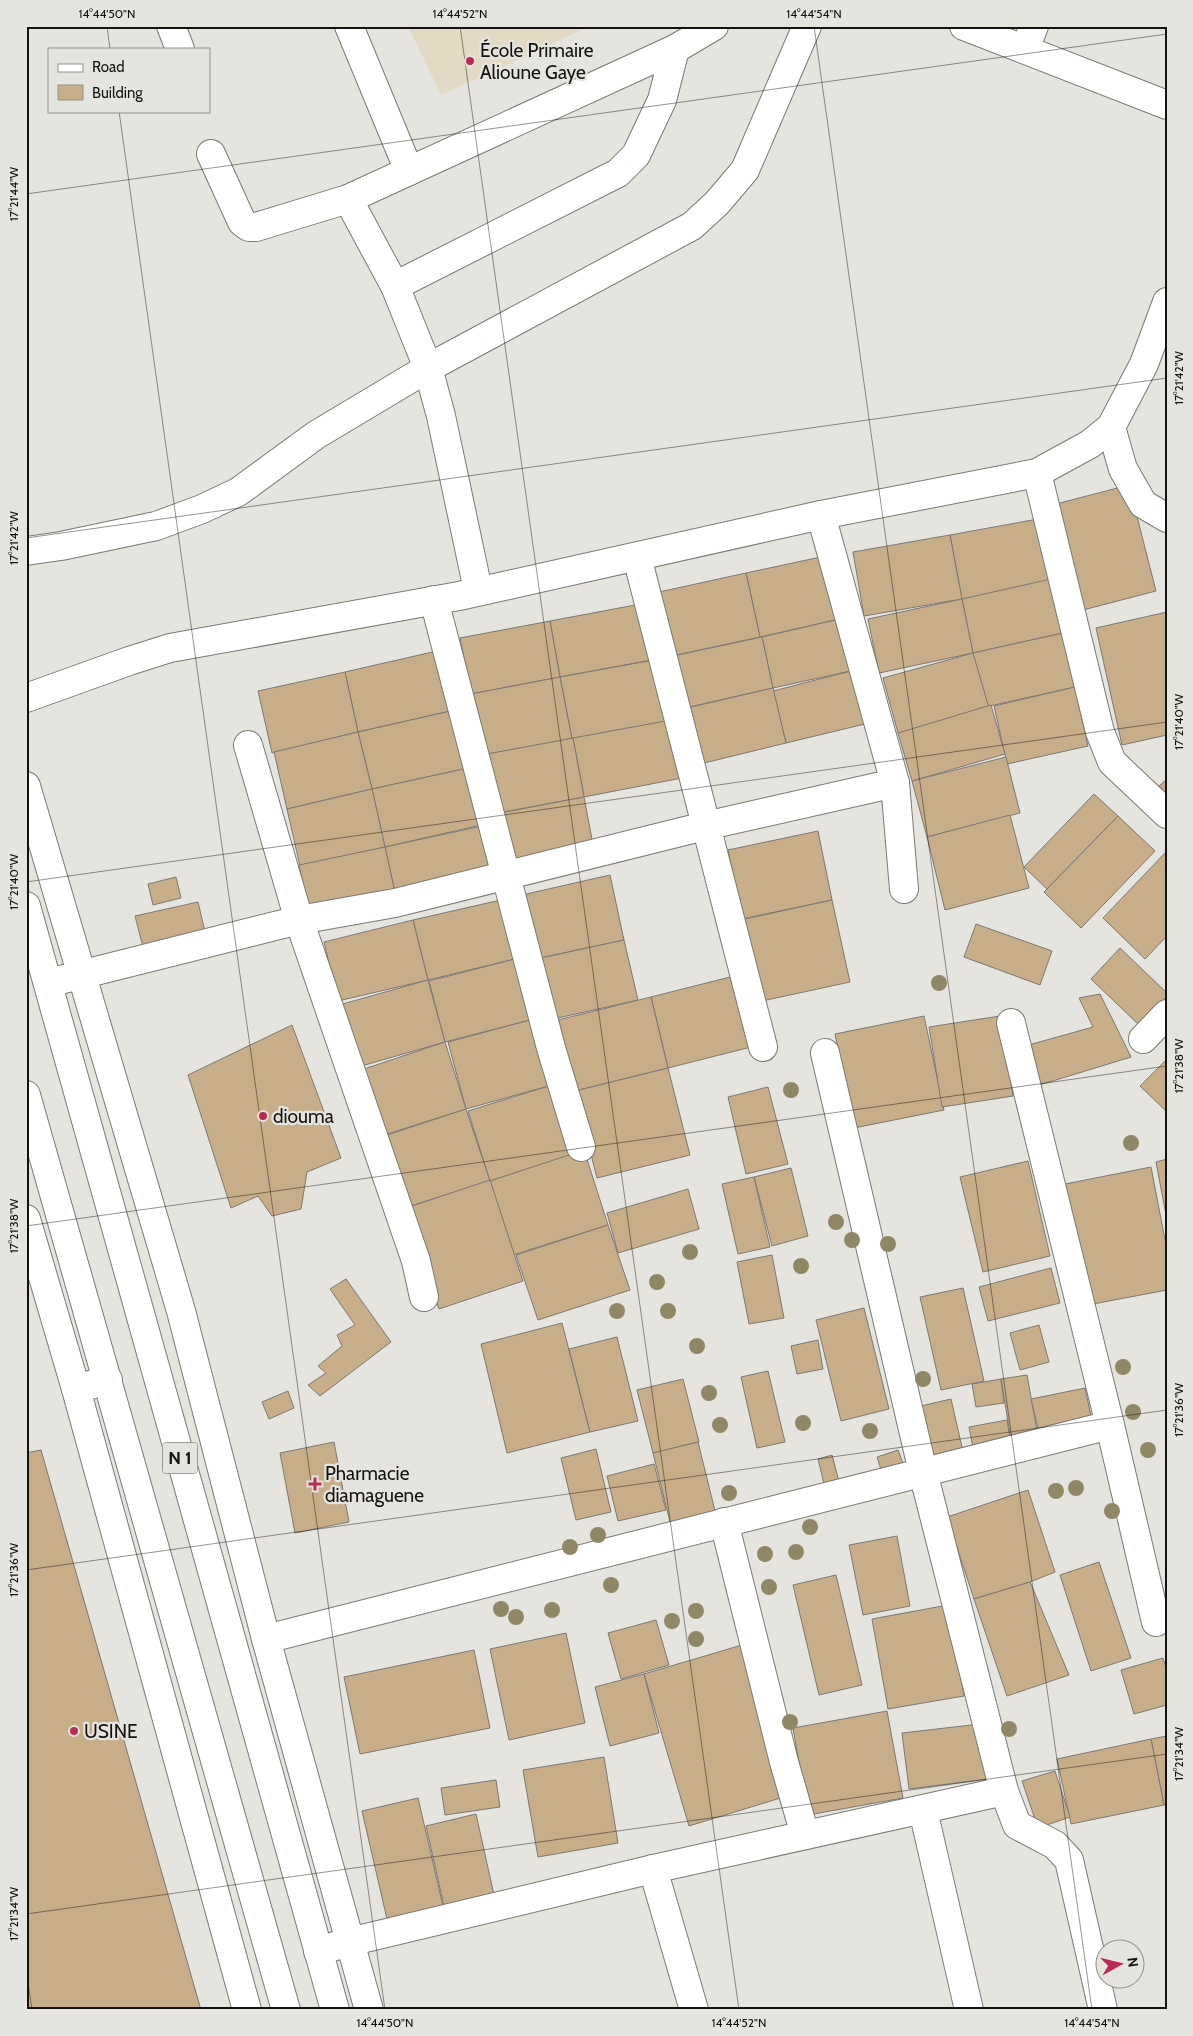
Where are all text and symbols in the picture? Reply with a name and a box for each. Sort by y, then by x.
text: 14°44'50"N [79,6,135,21]
text: 14°44'52"N [433,6,487,21]
text: 14°44'54"N [786,6,842,21]
place label: École Primaire Alioune Gaye [480,38,594,84]
legend [48,48,210,112]
marker: École Primaire Alioune Gaye [464,55,476,67]
text: Road [92,58,125,76]
text: Building [92,84,143,102]
text: 17°21'44"W [6,166,21,221]
text: 17°21'42"W [1171,350,1186,405]
text: 17°21'42"W [6,510,21,565]
text: 17°21'40"W [1171,693,1186,750]
text: 17°21'40"W [6,853,21,910]
text: 17°21'38"W [1171,1038,1186,1093]
place label: diouma [273,1105,334,1128]
marker: diouma [257,1110,269,1122]
text: 17°21'38"W [6,1198,21,1253]
text: 17°21'36"W [1171,1382,1186,1437]
road number: N 1 [162,1442,198,1474]
place label: Pharmacie diamaguene [325,1462,424,1507]
marker: Pharmacie diamaguene [309,1478,321,1490]
text: 17°21'36"W [6,1542,21,1597]
place label: USINE [84,1720,138,1743]
marker: USINE [68,1725,80,1737]
text: 17°21'34"W [1171,1726,1186,1781]
text: 17°21'34"W [6,1886,21,1941]
north arrow [1096,1938,1146,1988]
text: N [1123,1956,1142,1968]
text: 14°44'50"N [357,2015,413,2030]
text: 14°44'52"N [712,2015,766,2030]
text: 14°44'54"N [1064,2015,1120,2030]

